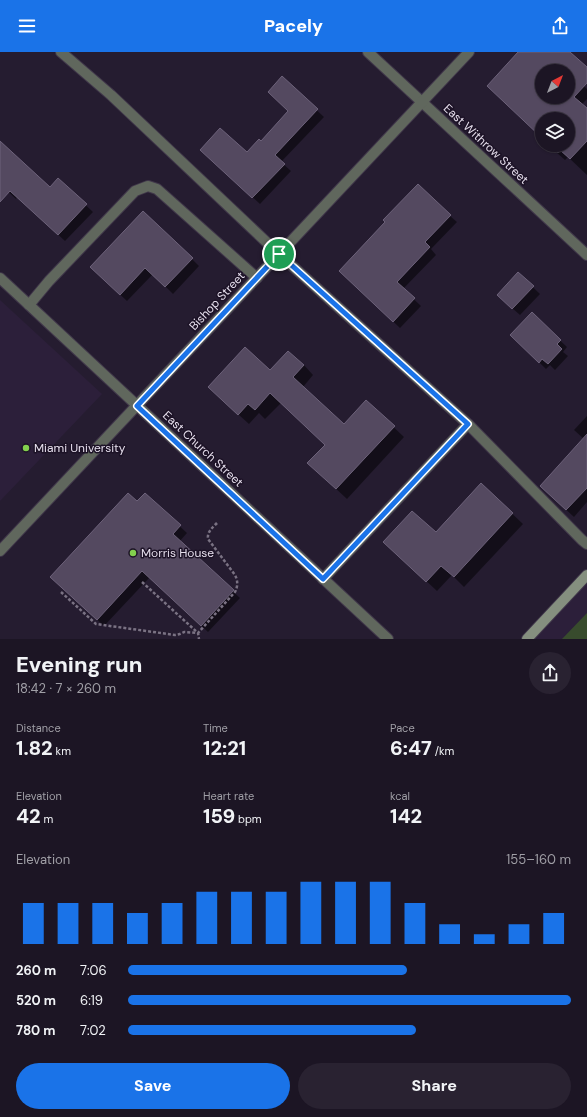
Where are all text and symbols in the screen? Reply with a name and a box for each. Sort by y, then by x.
text: Pacely [264,14,323,38]
icon: menu [16,15,38,37]
icon: share [549,15,571,37]
north arrow [535,64,575,104]
map controls [535,64,575,152]
street label: East Withrow Street [440,100,532,188]
button: layers [535,112,575,152]
pin [262,237,296,271]
icon: arrive [268,243,290,265]
street label: Bishop Street [186,268,249,334]
street label: East Church Street [159,408,247,491]
place label: Miami University [34,440,126,456]
marker: Miami University [21,443,31,453]
place label: Morris House [141,545,214,561]
marker: Morris House [128,548,138,558]
text: Evening run [16,650,142,679]
button: share [529,652,571,694]
text: 18:42 · 7 × 260 m [16,680,116,697]
text: Distance [16,721,61,735]
text: Time [203,721,228,735]
text: Pace [390,721,415,735]
text: 1.82 [16,735,53,761]
text: 12:21 [203,735,246,761]
text: 6:47 [390,735,432,761]
text: km [53,744,71,758]
text: /km [432,744,454,758]
text: Elevation [16,789,62,803]
text: Heart rate [203,789,254,803]
text: kcal [390,789,410,803]
text: 42 [16,803,41,829]
text: 159 [203,803,235,829]
text: 142 [390,803,422,829]
text: m [41,812,53,826]
text: bpm [235,812,262,826]
text: Elevation [16,851,70,868]
text: 155–160 m [506,851,571,868]
text: 260 m [16,962,56,979]
text: 7:06 [80,962,107,979]
text: 520 m [16,992,56,1009]
text: 6:19 [80,992,103,1009]
text: 780 m [16,1022,56,1039]
text: 7:02 [80,1022,106,1039]
button: Save [16,1063,290,1109]
button: Share [298,1063,571,1109]

